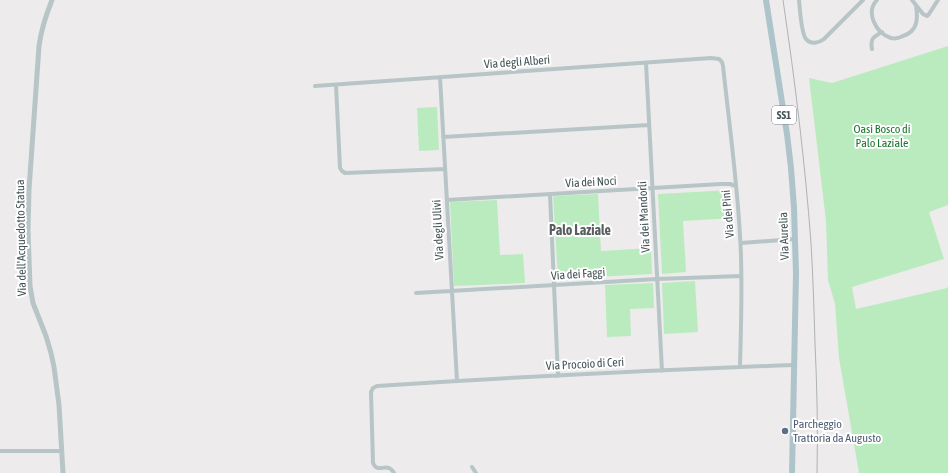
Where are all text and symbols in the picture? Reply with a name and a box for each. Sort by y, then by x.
street label: Via degli Alberi [483,53,551,71]
road number: SS1 [772,106,796,124]
park label: Oasi Bosco di Palo Laziale [854,122,910,150]
street label: Via dei Noci [565,174,617,190]
street label: Via dell'Acquedotto Statua [13,179,29,297]
street label: Via dei Mandorli [635,181,653,253]
street label: Via dei Pini [719,189,737,239]
street label: Via degli Ulivi [429,199,447,261]
street label: Via Aurelia [776,212,792,260]
district label: Palo Laziale [549,222,611,238]
street label: Via dei Faggi [550,265,606,283]
street label: Via Procoio di Ceri [546,355,624,373]
place label: Parcheggio Trattoria da Augusto [793,417,882,445]
marker: Parcheggio Trattoria da Augusto [780,426,790,436]

